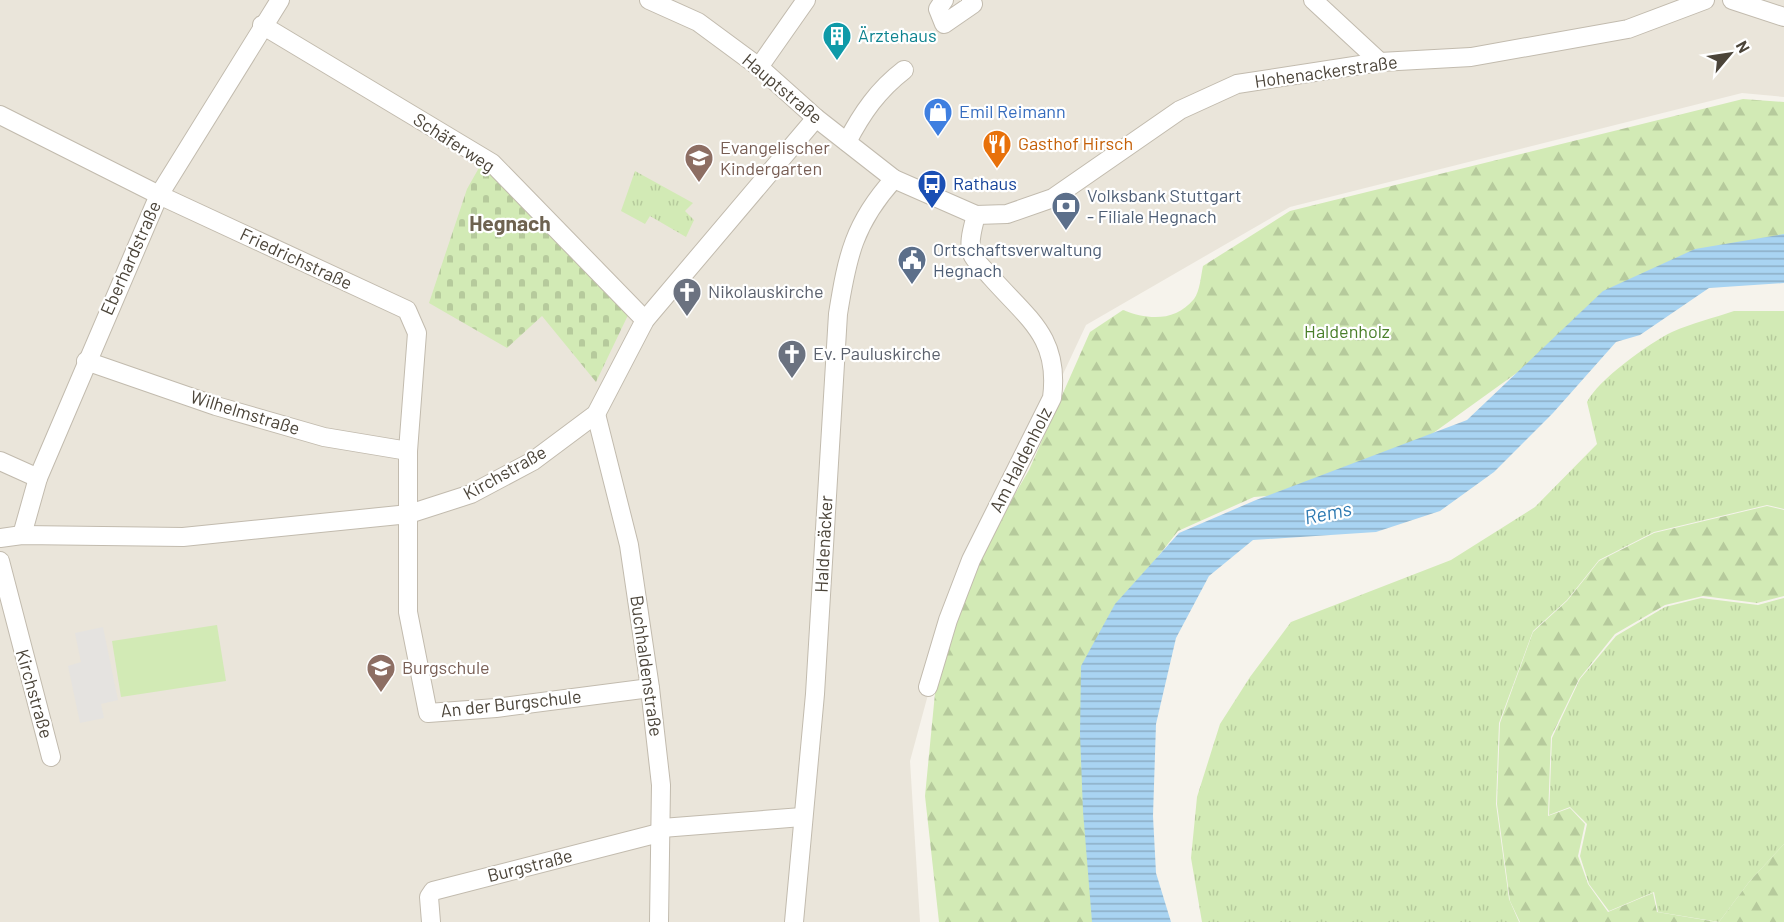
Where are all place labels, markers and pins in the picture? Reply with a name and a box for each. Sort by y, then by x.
building icon: Ärztehaus [821,20,853,62]
place label: Ärztehaus [858,24,937,46]
shop icon: Emil Reimann [922,96,954,138]
place label: Emil Reimann [959,100,1066,122]
restaurant icon: Gasthof Hirsch [981,128,1013,170]
place label: Gasthof Hirsch [1018,132,1133,154]
place label: Evangelischer Kindergarten [720,136,830,179]
school or university icon: Evangelischer Kindergarten [683,142,715,184]
bus stop icon: Rathaus [916,168,948,210]
place label: Rathaus [953,172,1017,194]
place label: Volksbank Stuttgart - Filiale Hegnach [1087,184,1242,227]
bank icon: Volksbank Stuttgart - Filiale Hegnach [1050,190,1082,232]
place label: Ortschaftsverwaltung Hegnach [933,238,1102,281]
public building icon: Ortschaftsverwaltung Hegnach [896,244,928,286]
church icon: Nikolauskirche [671,276,703,318]
place label: Nikolauskirche [708,280,824,302]
church icon: Ev. Pauluskirche [776,338,808,380]
place label: Ev. Pauluskirche [813,342,941,364]
school or university icon: Burgschule [365,652,397,694]
place label: Burgschule [402,656,490,678]

